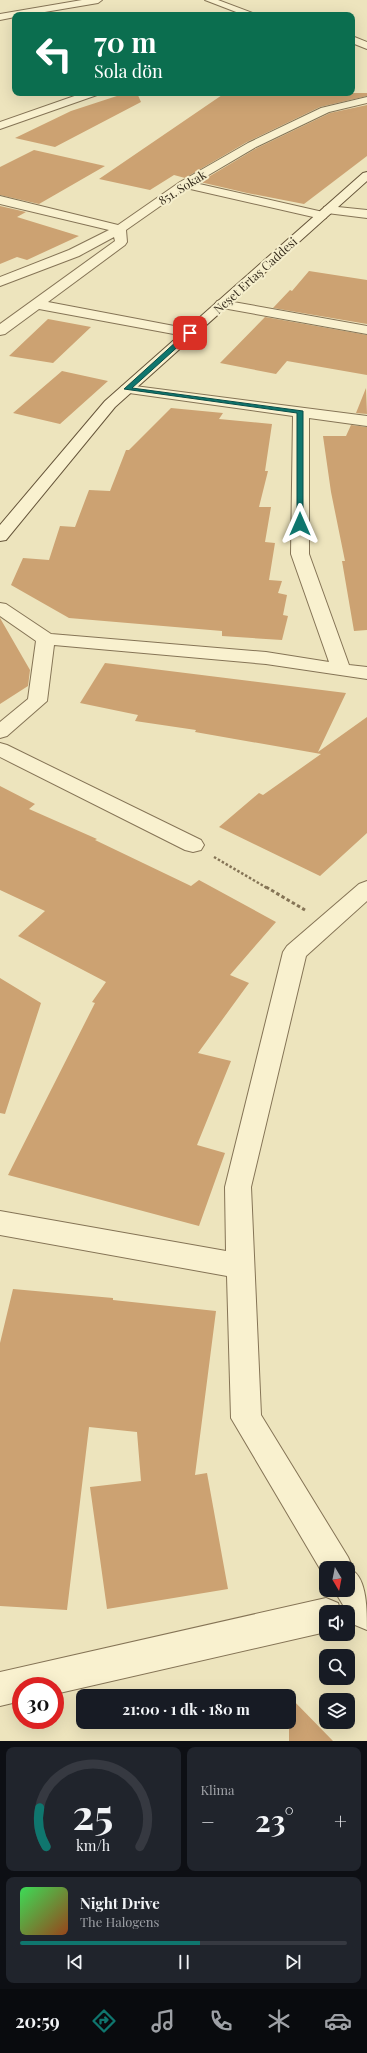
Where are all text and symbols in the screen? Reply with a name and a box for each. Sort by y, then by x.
text: 70 m [94,23,157,60]
icon: left [28,28,80,80]
text: Sola dön [94,59,163,83]
street label: 851. Sokak [155,166,209,208]
street label: Neşet Ertaş Caddesi [210,233,301,317]
pin [173,316,207,350]
icon: arrive [179,322,201,344]
position arrow [279,503,321,545]
north arrow [319,1561,355,1597]
map controls [319,1561,355,1729]
button: sound [319,1605,355,1641]
button: search [319,1649,355,1685]
speed limit sign: 30 [12,1677,64,1729]
button: layers [319,1693,355,1729]
text: 21:00 · 1 dk · 180 m [122,1699,250,1719]
text: Klima [201,1781,235,1798]
text: 25 [73,1785,114,1840]
text: 23° [255,1800,294,1840]
text: − [201,1806,215,1836]
text: + [334,1806,347,1836]
text: km/h [76,1836,111,1855]
text: Night Drive [80,1893,160,1913]
text: The Halogens [80,1913,159,1930]
icon: previous [64,1951,86,1973]
icon: pause [173,1951,195,1973]
icon: next [282,1951,304,1973]
icon: directions [90,2007,118,2035]
icon: music [149,2007,177,2035]
icon: phone [207,2007,235,2035]
icon: climate [265,2007,293,2035]
icon: car [324,2007,352,2035]
text: 20:59 [15,2009,60,2033]

